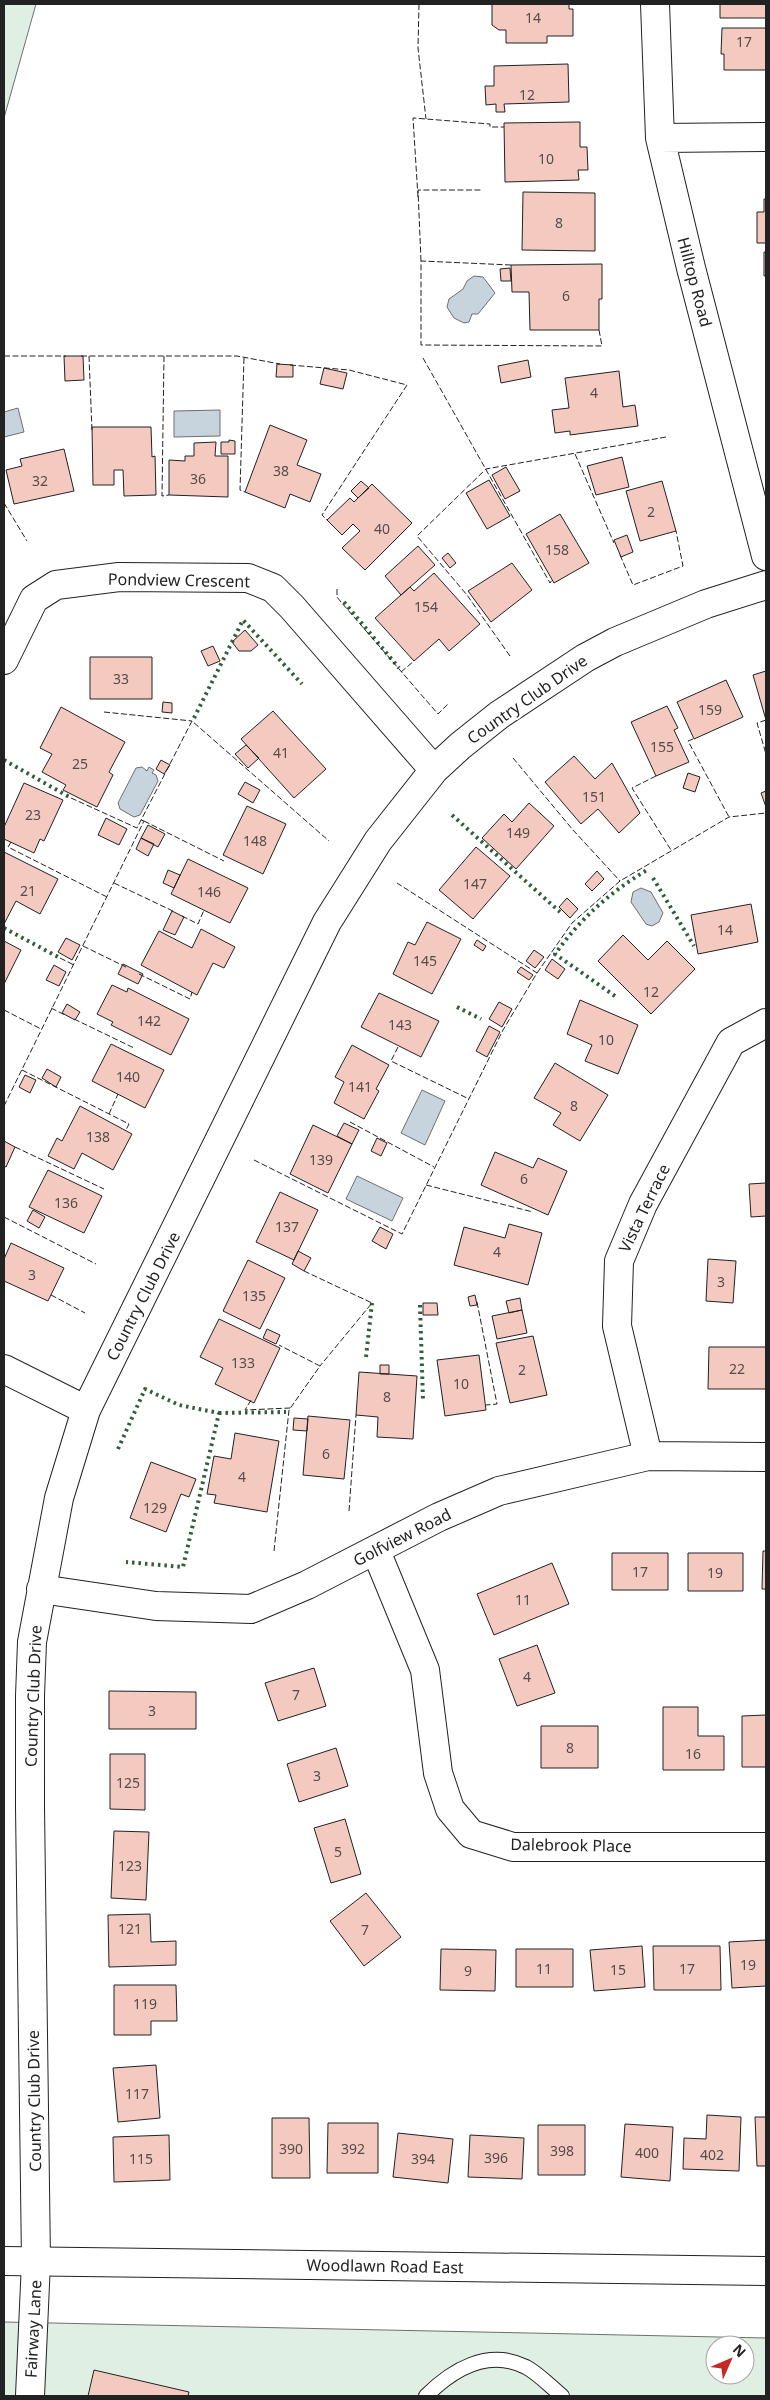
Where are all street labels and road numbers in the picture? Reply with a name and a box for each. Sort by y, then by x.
street label: Hilltop Road [672,235,718,329]
street label: Pondview Crescent [108,568,251,592]
street label: Country Club Drive [463,649,591,749]
street label: Vista Terrace [613,1160,675,1256]
street label: Country Club Drive [101,1228,185,1364]
street label: Golfview Road [349,1503,455,1571]
street label: Country Club Drive [20,1625,46,1767]
street label: Dalebrook Place [510,1833,632,1857]
street label: Country Club Drive [22,2030,46,2172]
street label: Woodlawn Road East [306,2254,464,2278]
street label: Fairway Lane [19,2279,47,2379]

